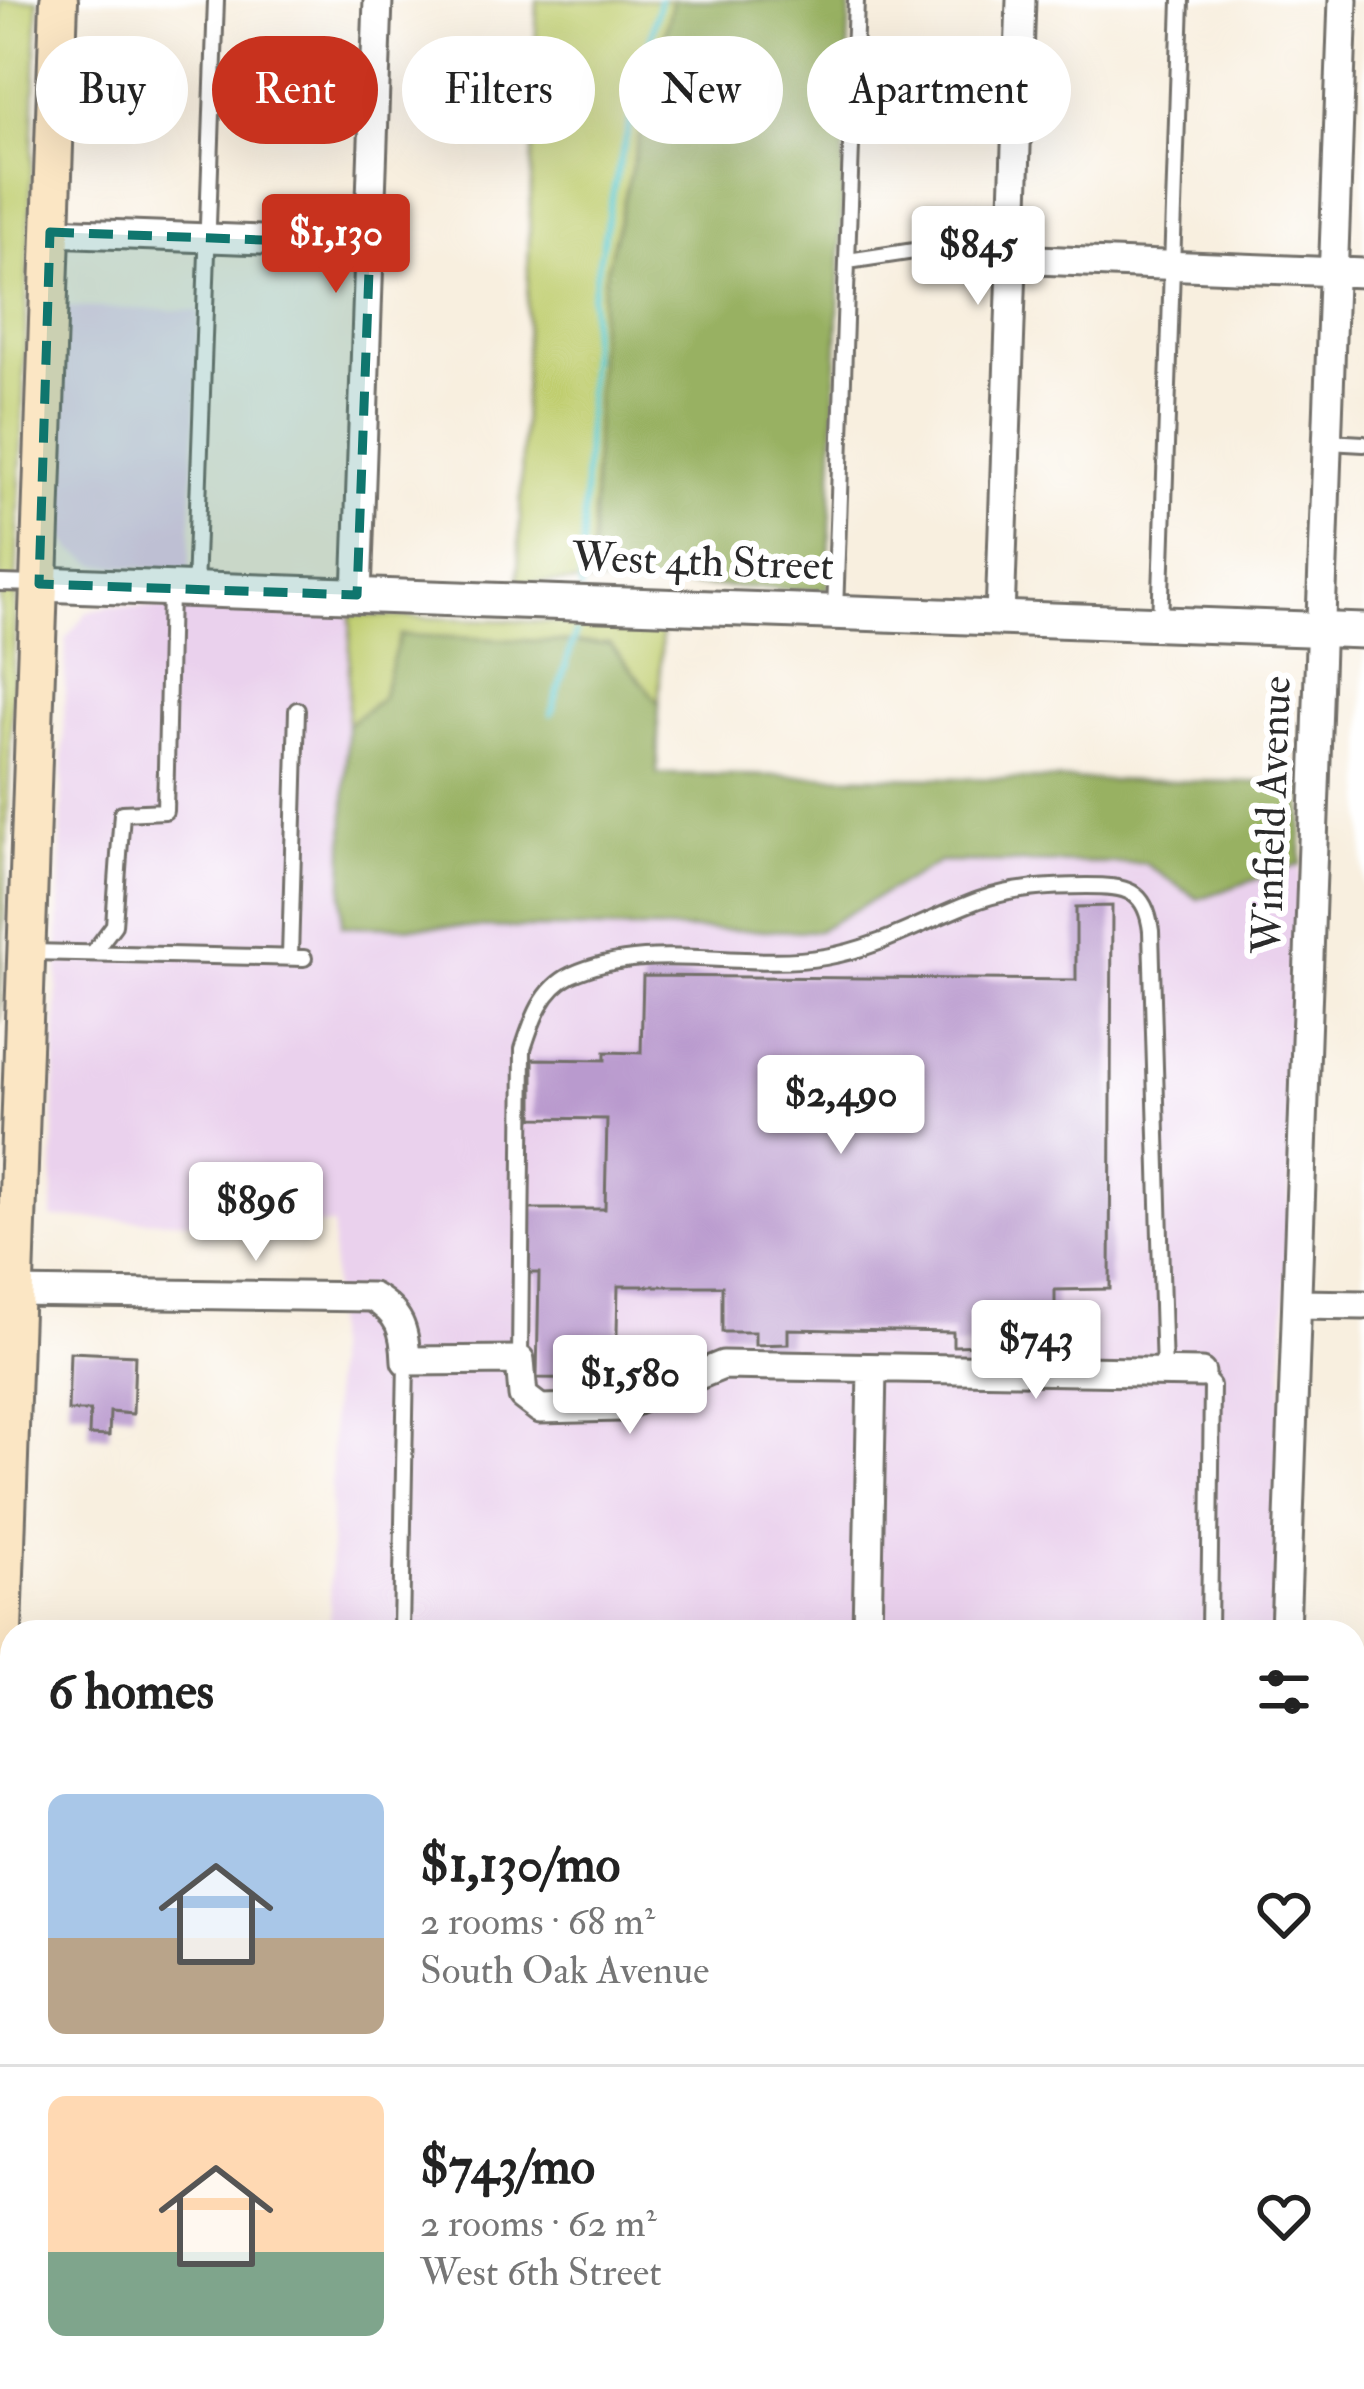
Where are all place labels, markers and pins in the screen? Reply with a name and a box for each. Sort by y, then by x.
pin: $1,130 [238,194,434,296]
pin: $845 [907,206,1049,308]
pin: $2,490 [743,1055,939,1157]
pin: $896 [185,1162,327,1264]
pin: $743 [965,1300,1107,1402]
pin: $1,580 [532,1335,728,1437]

